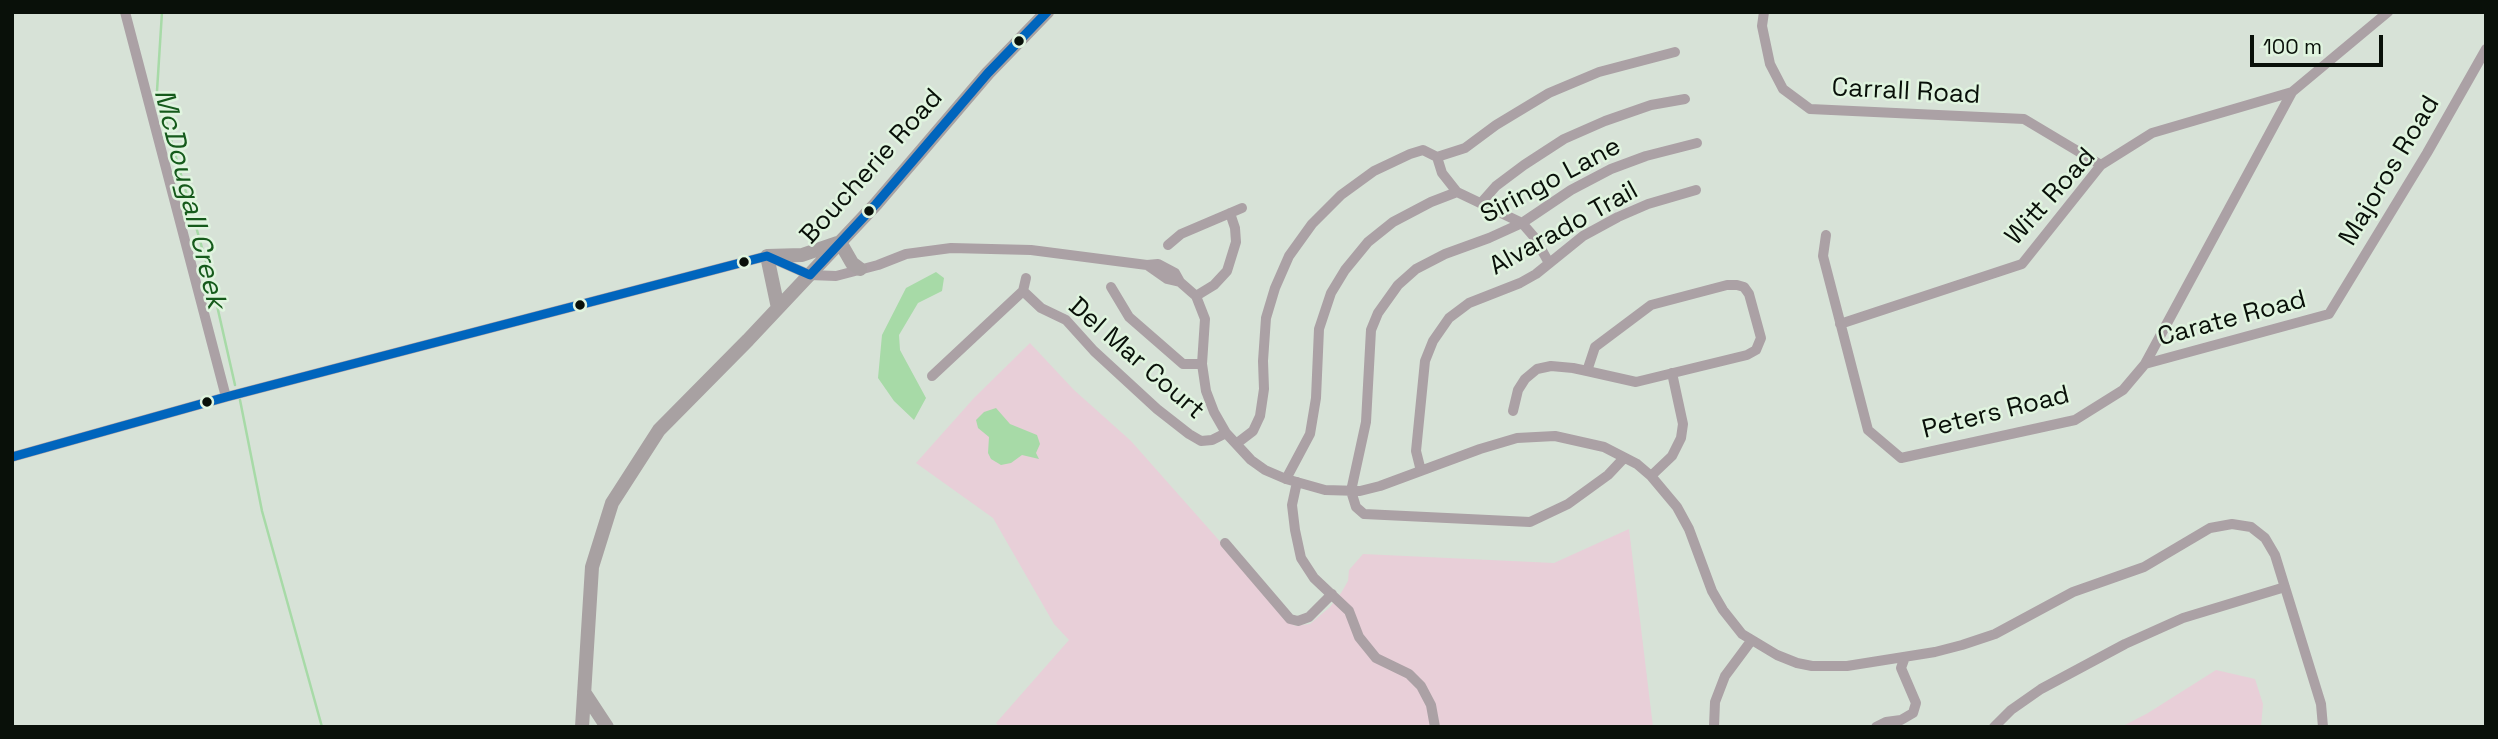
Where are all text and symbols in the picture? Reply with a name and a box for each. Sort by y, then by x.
scale bar [2253,21,2386,65]
text: 100 m [2263,33,2322,60]
unlabelled marker [1012,34,1026,48]
street label: Carrall Road [1831,73,1981,111]
street label: Boucherie Road [794,83,950,251]
water label: McDougall Creek [145,86,233,312]
street label: Majoros Road [2333,90,2447,252]
street label: Siringo Lane [1476,131,1626,231]
street label: Witt Road [1999,142,2103,252]
street label: Alvarado Trail [1484,175,1644,283]
unlabelled marker [862,204,876,218]
unlabelled marker [737,255,751,269]
street label: Carate Road [2154,284,2310,354]
street label: Del Mar Court [1062,291,1210,427]
unlabelled marker [573,298,587,312]
street label: Peters Road [1919,380,2073,446]
unlabelled marker [200,395,214,409]

